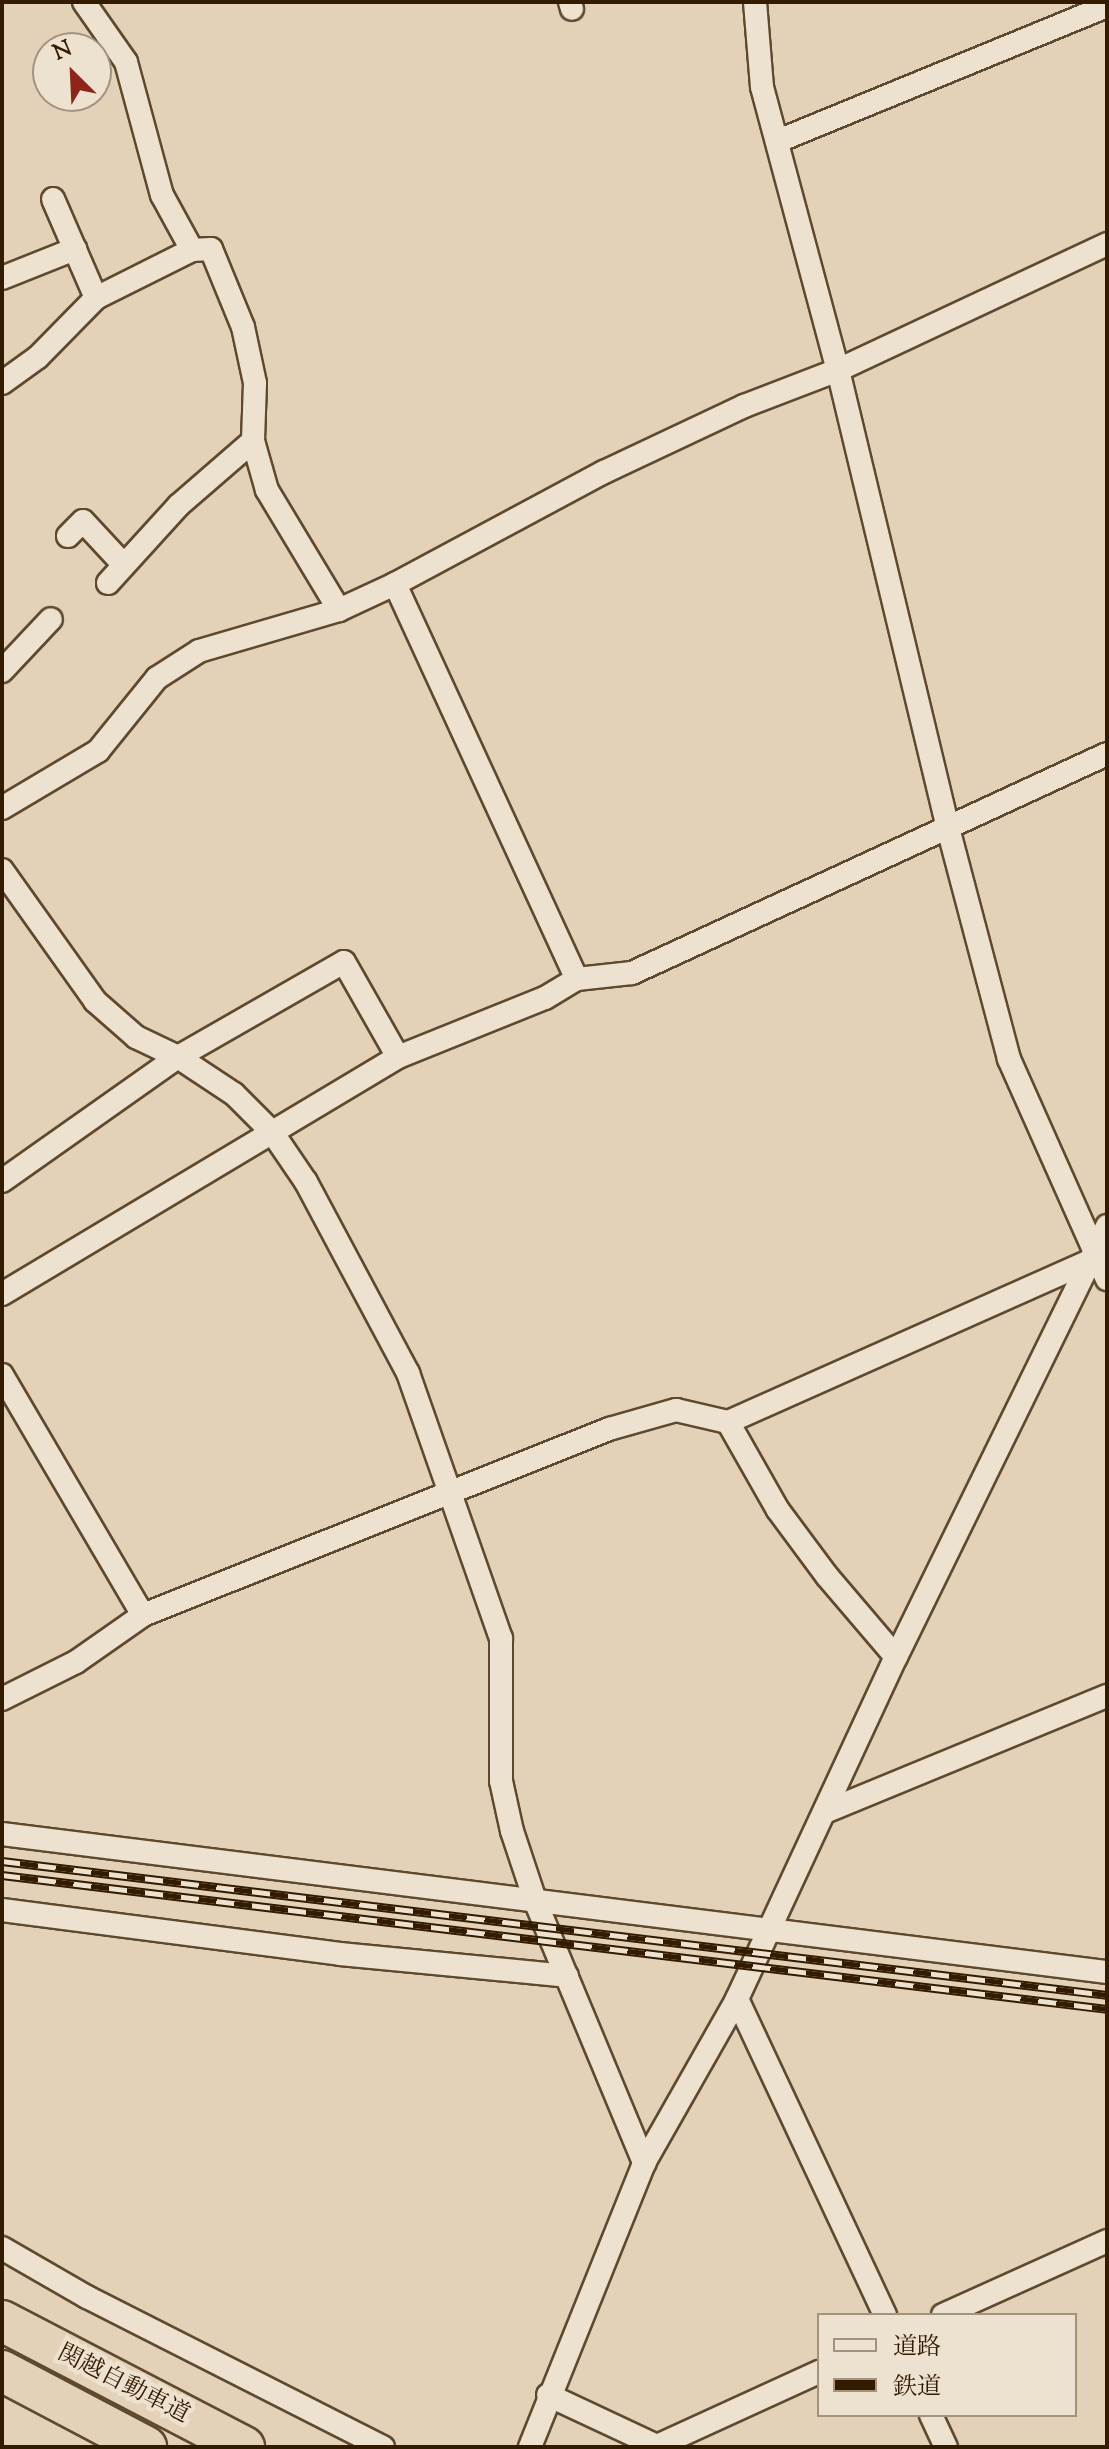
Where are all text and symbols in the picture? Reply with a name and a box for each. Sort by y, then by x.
north arrow [32,32,112,112]
text: N [49,34,78,70]
legend [817,2313,1077,2417]
text: 道路 [893,2331,941,2365]
street label: 関越自動車道 [52,2339,194,2431]
text: 鉄道 [893,2371,941,2405]

